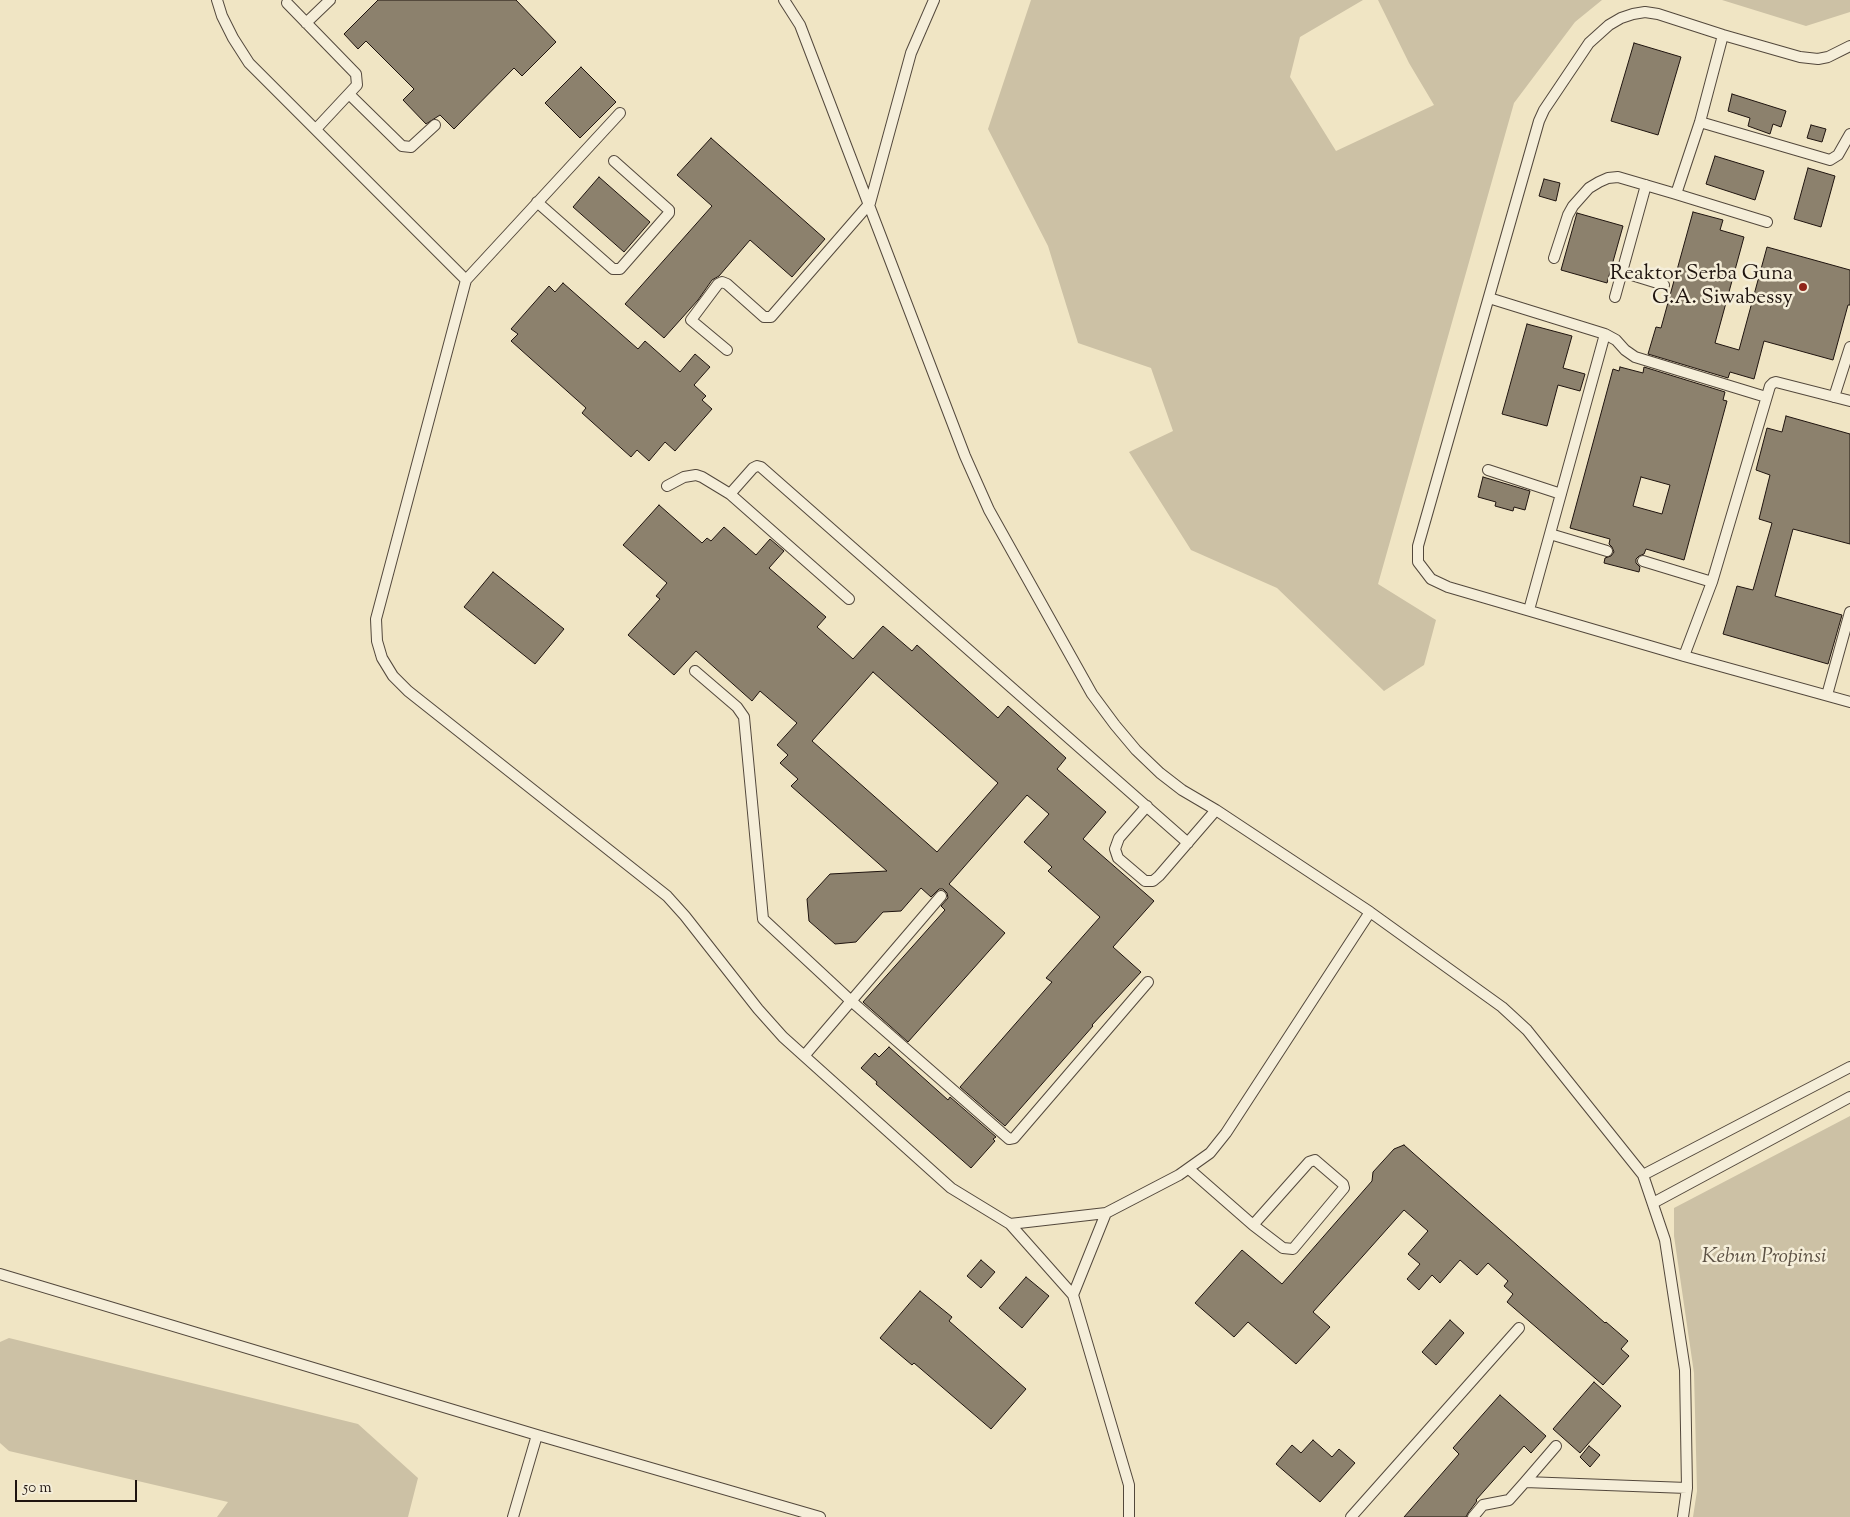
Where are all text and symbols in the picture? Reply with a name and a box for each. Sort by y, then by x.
place label: Reaktor Serba Guna G.A. Siwabessy [1610,262,1793,312]
marker: Reaktor Serba Guna G.A. Siwabessy [1797,281,1809,293]
park label: Kebun Propinsi [1702,1245,1826,1271]
scale bar [18,1470,140,1502]
text: 50 m [23,1478,52,1499]

